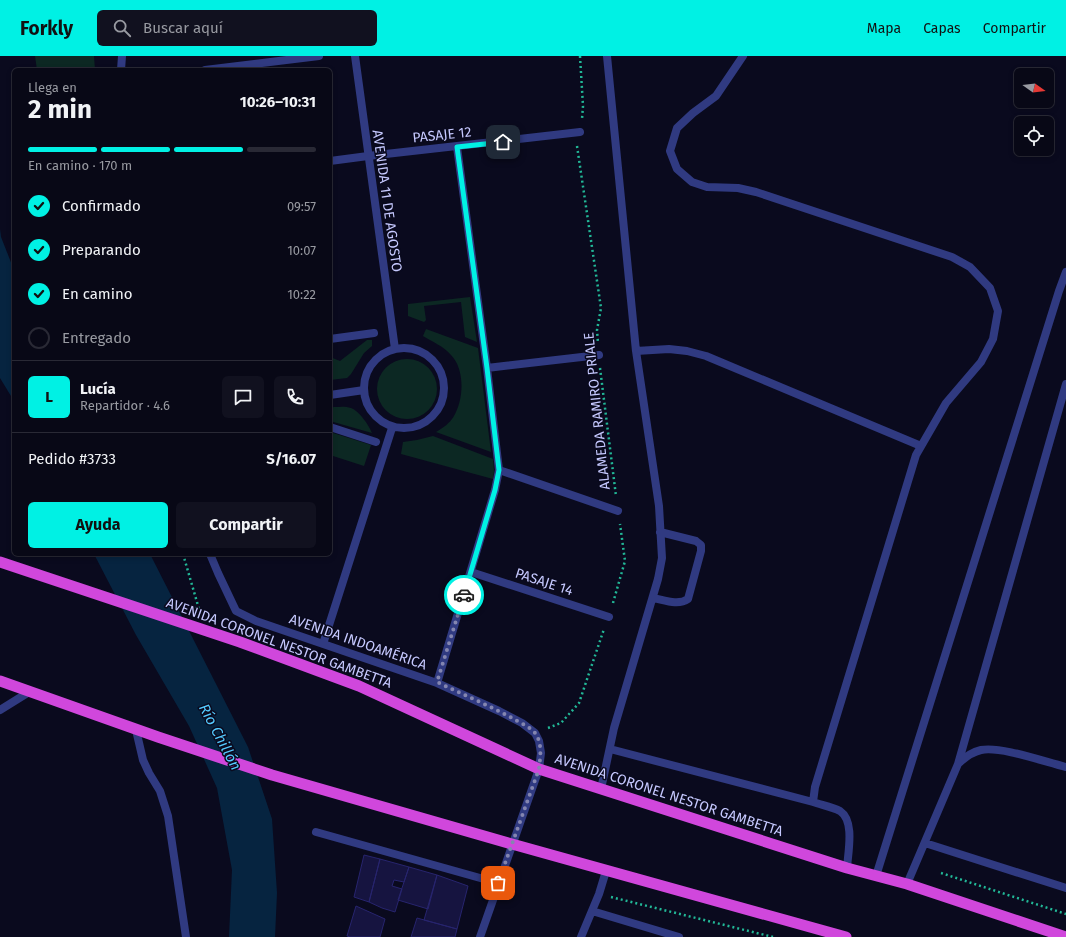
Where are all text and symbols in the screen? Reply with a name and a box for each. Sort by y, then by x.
search box [97,10,377,46]
text: Forkly [20,17,73,40]
icon: search [111,17,133,39]
text: Buscar aquí [143,19,223,37]
text: Mapa [867,20,901,37]
text: Capas [923,20,961,37]
text: Compartir [983,20,1046,37]
north arrow [1014,68,1054,108]
map controls [1014,68,1054,156]
text: Llega en [28,80,77,95]
text: 10:26–10:31 [240,93,316,111]
text: 2 min [28,94,92,125]
button: locate [1014,116,1054,156]
street label: PASAJE 12 [412,123,472,147]
pin [486,125,520,159]
street label: AVENIDA 11 DE AGOSTO [369,129,405,273]
icon: home [492,131,514,153]
text: En camino · 170 m [28,158,132,173]
icon: check [28,195,50,217]
text: Confirmado [62,197,141,215]
text: 09:57 [287,199,316,214]
icon: check [28,239,50,261]
text: Preparando [62,241,141,259]
text: 10:07 [287,243,316,258]
icon: check [28,283,50,305]
text: En camino [62,285,132,303]
text: 10:22 [287,287,316,302]
text: Entregado [62,329,131,347]
street label: ALAMEDA RAMIRO PRIALE [580,331,614,491]
button: chat [222,376,264,418]
button: phone [274,376,316,418]
text: Lucía [80,380,116,398]
text: L [45,388,53,406]
text: Repartidor · 4.6 [80,398,170,413]
text: Pedido #3733 [28,450,116,468]
text: S/16.07 [266,450,316,468]
button: Ayuda [28,502,168,548]
button: Compartir [176,502,316,548]
street label: PASAJE 14 [513,565,576,600]
courier [444,575,484,615]
icon: car [453,584,475,606]
street label: AVENIDA CORONEL NESTOR GAMBETTA [164,594,394,692]
street label: AVENIDA INDOAMÉRICA [287,609,429,674]
water label: Río Chillón [195,701,245,773]
street label: AVENIDA CORONEL NESTOR GAMBETTA [553,750,785,840]
pin [481,866,515,900]
icon: bag [487,872,509,894]

